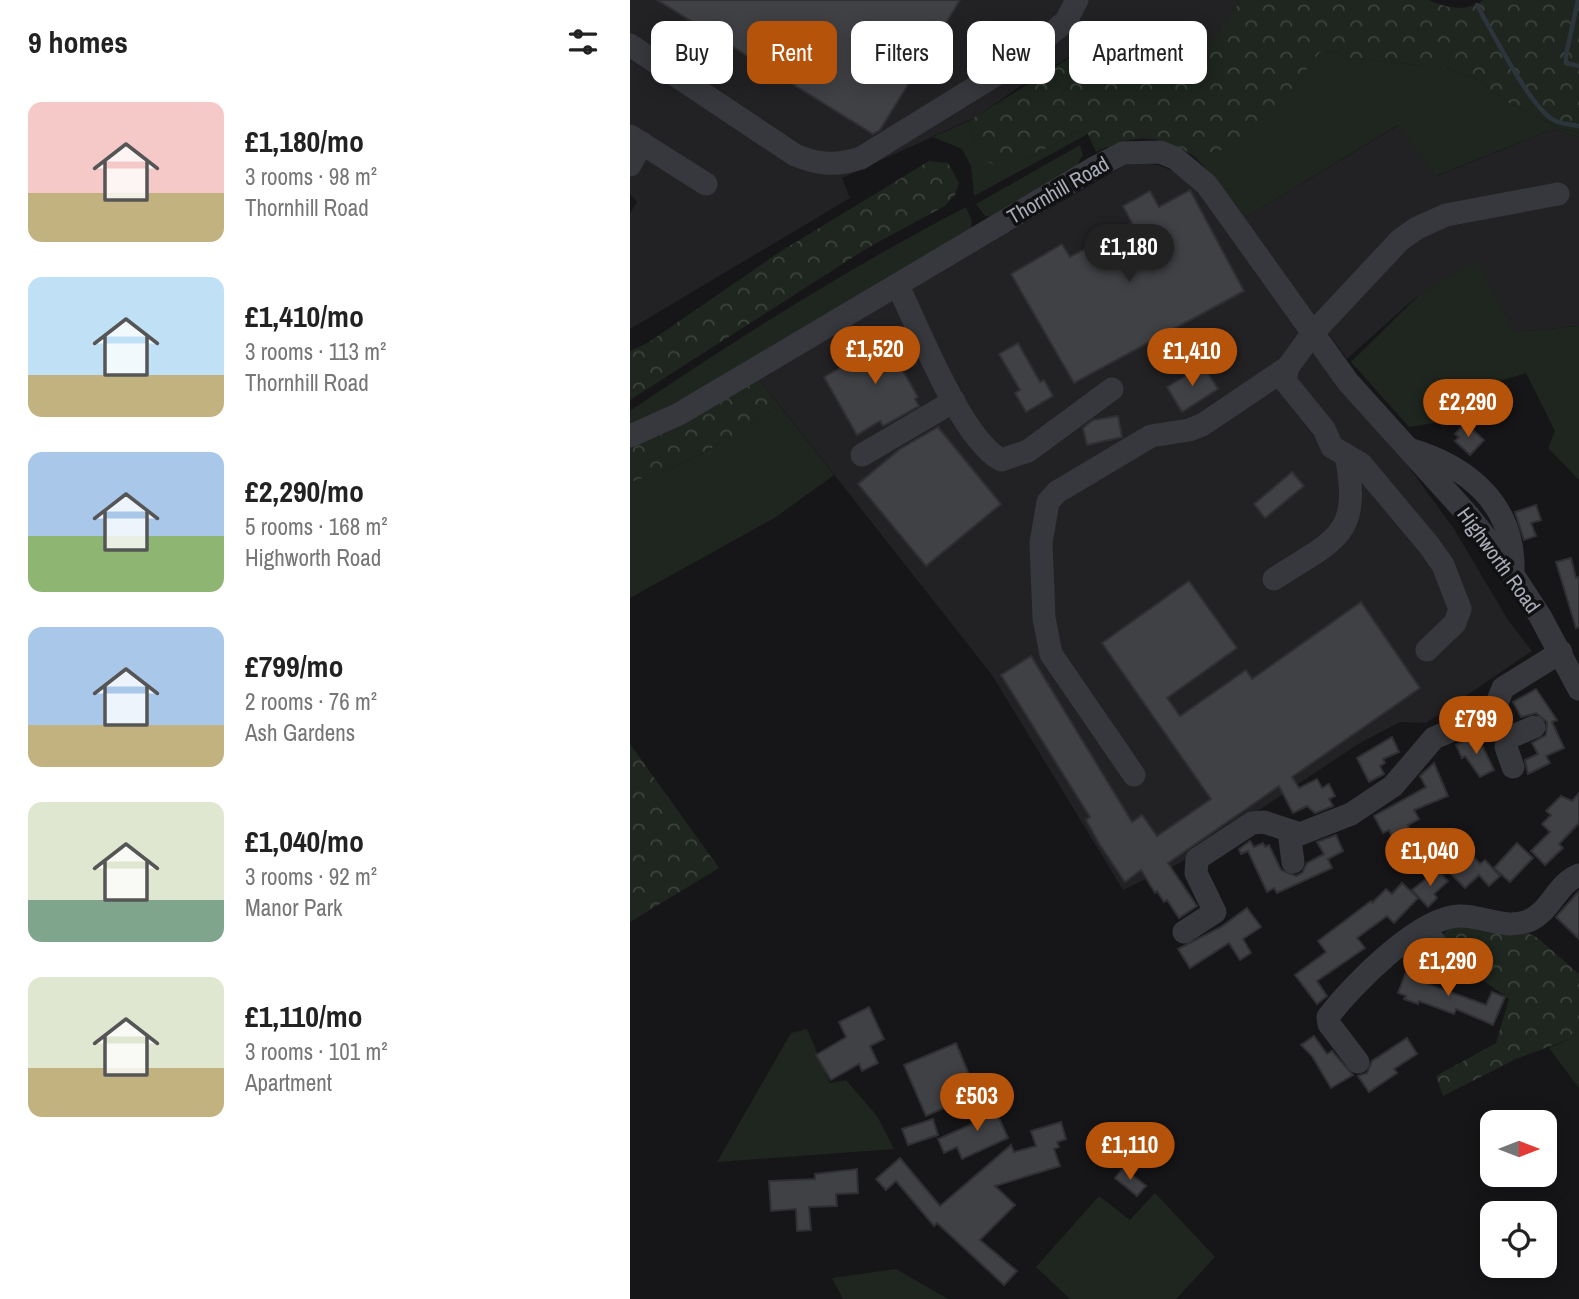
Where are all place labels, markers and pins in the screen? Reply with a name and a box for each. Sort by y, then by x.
pin: £1,180 [1072,224,1186,284]
pin: £1,520 [818,326,932,386]
pin: £1,410 [1135,328,1249,388]
pin: £2,290 [1411,380,1525,439]
pin: £799 [1435,696,1517,756]
pin: £1,040 [1373,828,1487,888]
pin: £1,290 [1391,939,1505,998]
pin: £503 [936,1074,1018,1133]
pin: £1,110 [1073,1122,1187,1182]

